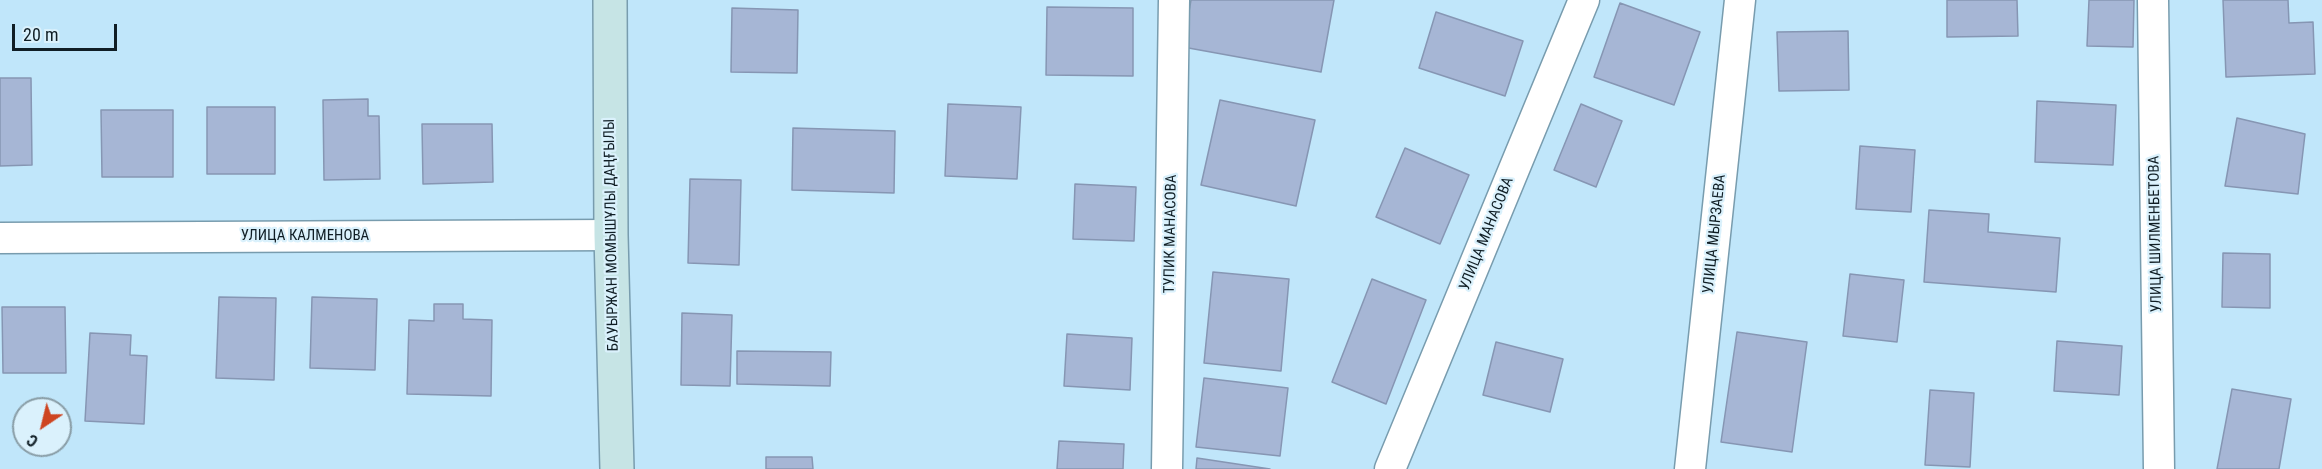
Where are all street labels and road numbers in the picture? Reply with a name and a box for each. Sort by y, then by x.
street label: БАУЫРЖАН МОМЫШҰЛЫ ДАҢҒЫЛЫ [601,119,623,351]
street label: УЛИЦА ШИЛМЕНБЕТОВА [2146,156,2166,312]
street label: УЛИЦА МЫРЗАЕВА [1700,173,1730,295]
street label: ТУПИК МАНАСОВА [1161,174,1181,294]
street label: УЛИЦА МАНАСОВА [1456,175,1518,293]
street label: УЛИЦА КАЛМЕНОВА [241,227,369,245]

